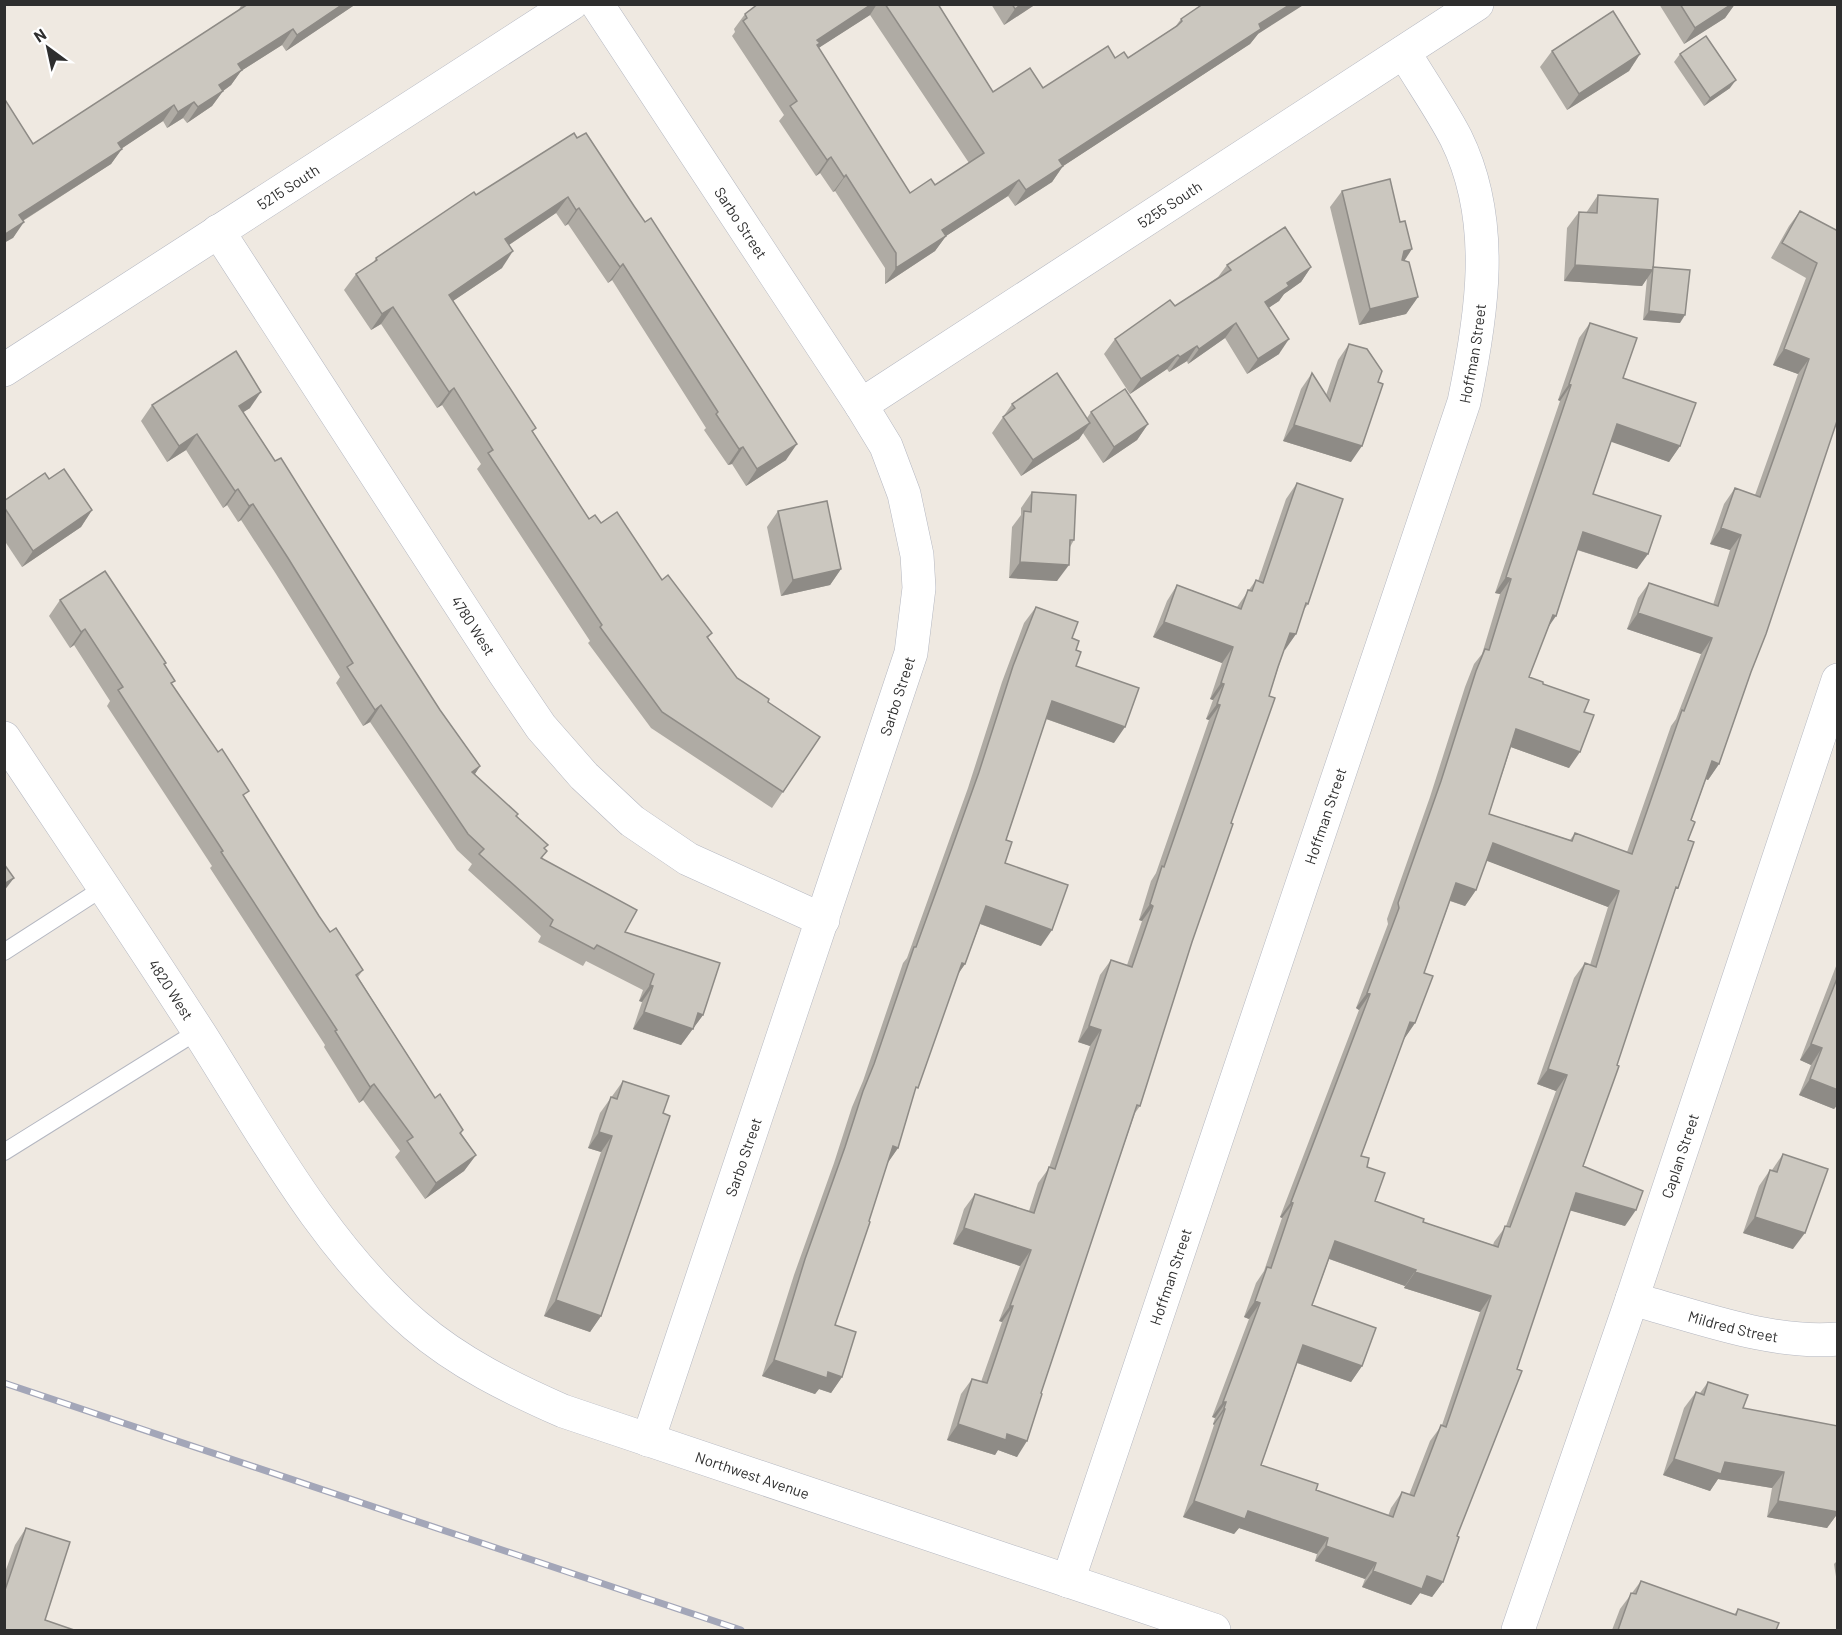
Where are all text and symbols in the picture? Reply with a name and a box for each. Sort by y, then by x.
north arrow [18,18,78,78]
text: N [30,24,49,46]
street label: 5215 South [254,160,322,213]
street label: 5255 South [1134,177,1205,232]
street label: Sarbo Street [711,184,771,262]
street label: Hoffman Street [1455,303,1489,405]
street label: 4780 West [448,592,499,659]
street label: Sarbo Street [876,654,918,738]
street label: Hoffman Street [1300,765,1350,867]
street label: 4820 West [145,956,197,1023]
street label: Caplan Street [1657,1111,1702,1200]
street label: Sarbo Street [721,1115,765,1199]
street label: Hoffman Street [1146,1226,1195,1327]
street label: Mildred Street [1686,1307,1779,1345]
street label: Northwest Avenue [693,1447,812,1502]

